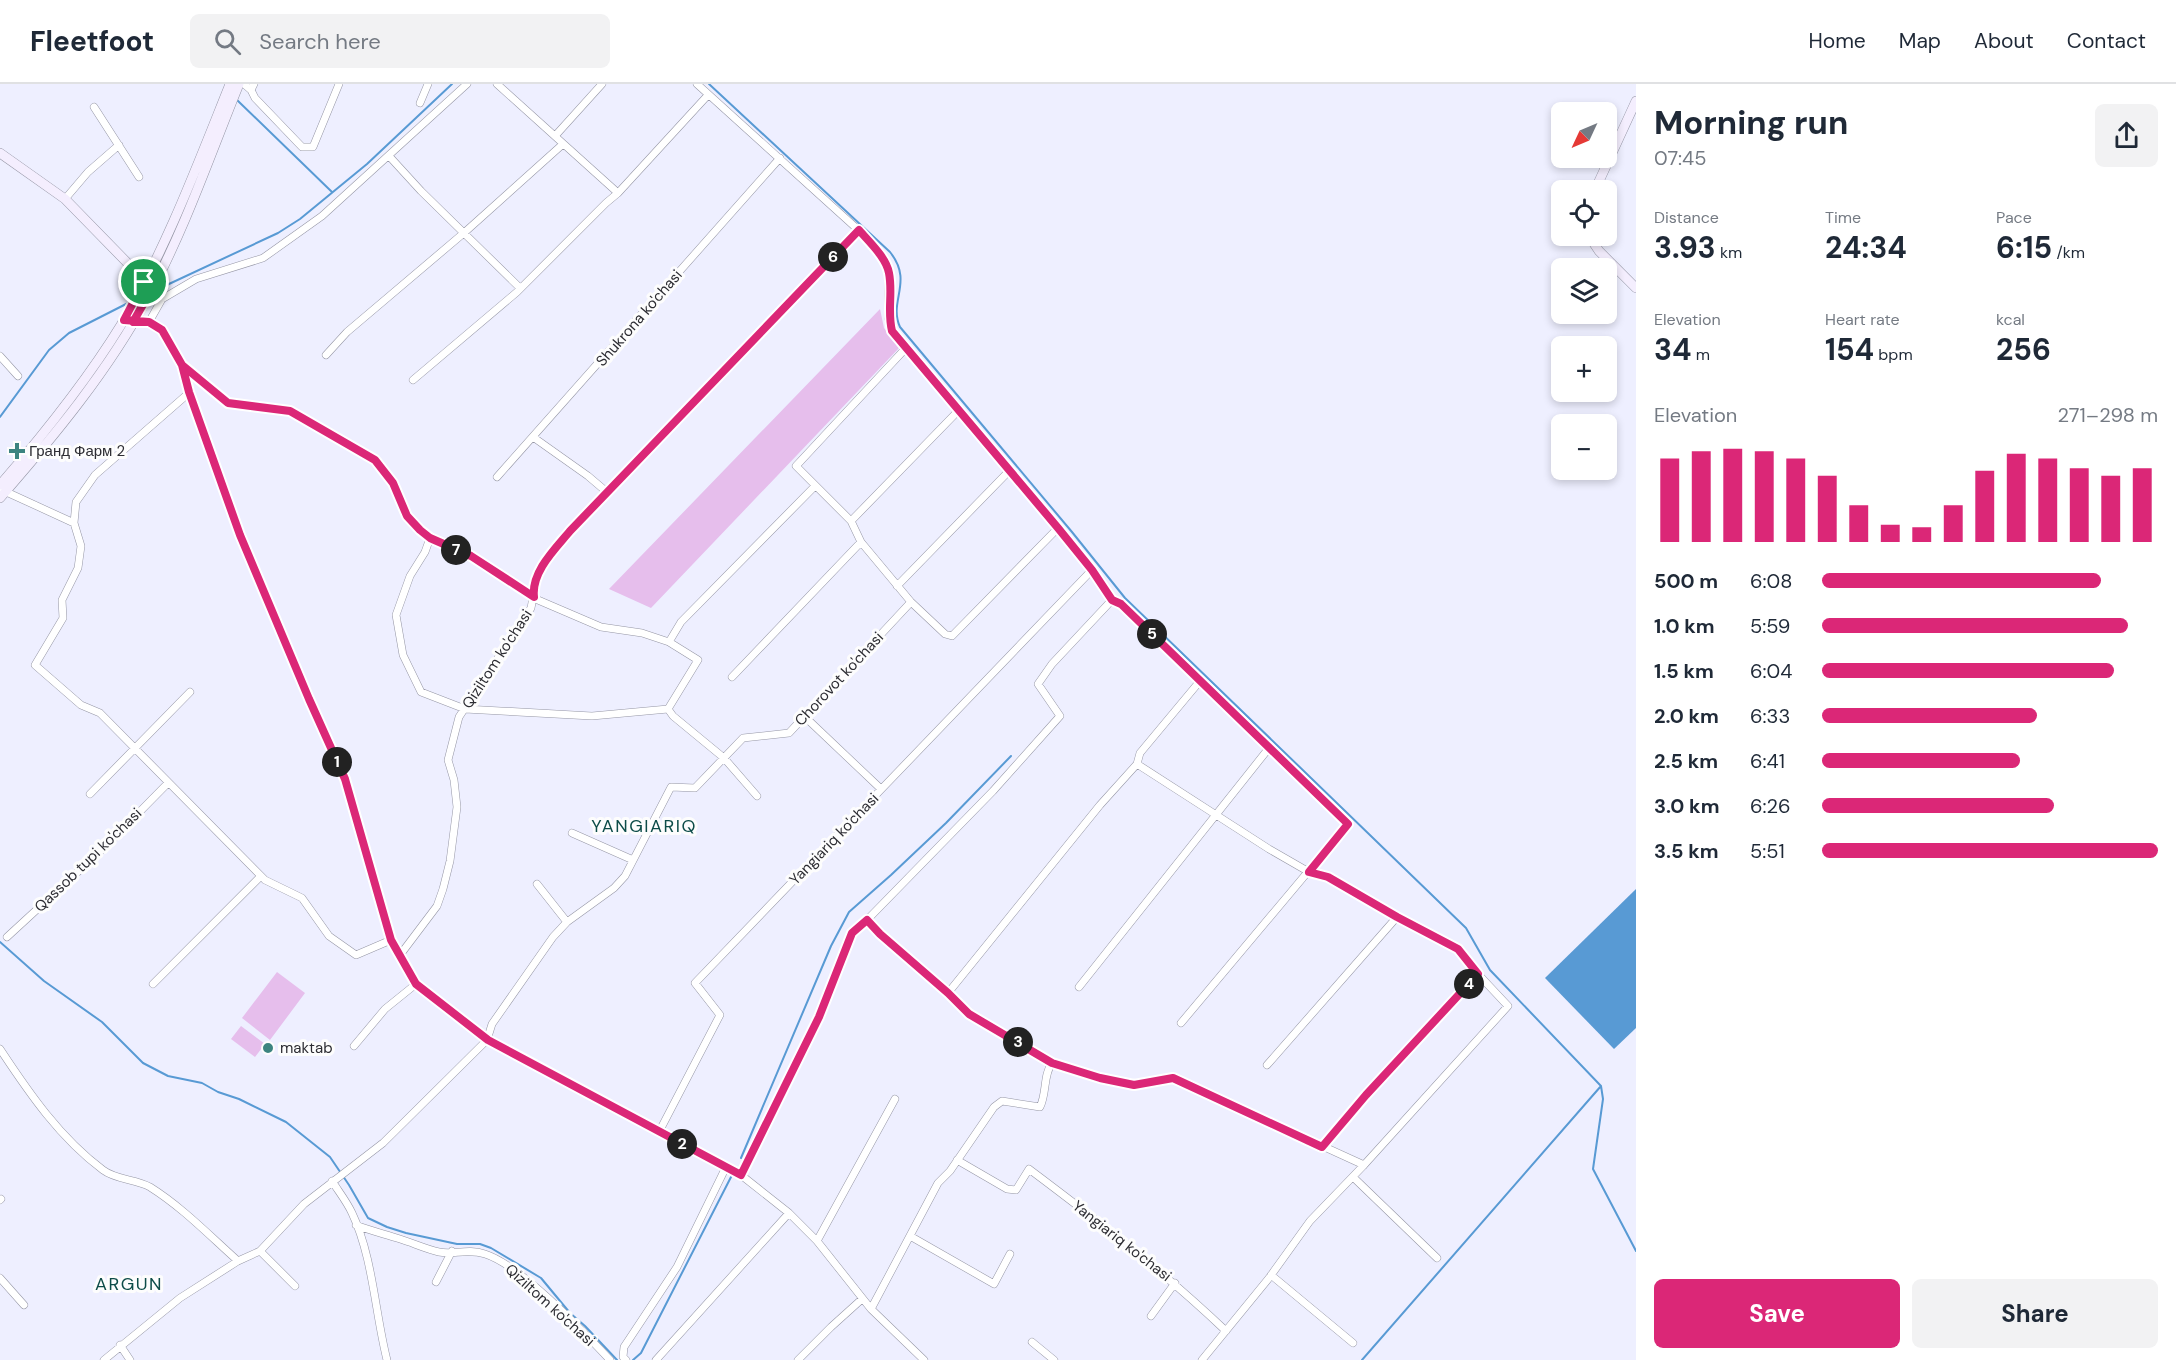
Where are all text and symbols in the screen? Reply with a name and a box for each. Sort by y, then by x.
search box [190,14,610,68]
text: Fleetfoot [30,23,154,60]
icon: search [211,25,244,58]
text: Search here [259,27,381,56]
text: Home [1808,27,1866,55]
text: Map [1899,27,1941,55]
text: About [1974,27,2034,55]
text: Contact [2067,27,2146,55]
text: Morning run [1654,101,1848,144]
north arrow [1551,102,1617,168]
map controls [1551,102,1617,480]
button: share [2095,104,2158,167]
text: 07:45 [1654,145,1706,171]
button: locate [1551,180,1617,246]
text: Distance [1654,207,1719,228]
text: Time [1825,207,1861,228]
text: Pace [1996,207,2032,228]
text: 3.93 [1654,228,1716,267]
text: 24:34 [1825,228,1907,267]
text: 6:15 [1996,228,2052,267]
pin: 6 [818,242,848,272]
text: km [1716,242,1742,263]
text: /km [2052,242,2085,263]
text: 6 [828,246,838,267]
pin [118,256,169,307]
button: layers [1551,258,1617,324]
icon: arrive [127,265,160,298]
street label: Shukrona ko'chasi [591,265,687,371]
text: Elevation [1654,309,1721,330]
text: Heart rate [1825,309,1900,330]
text: kcal [1996,309,2025,330]
text: 34 [1654,330,1692,369]
text: 154 [1825,330,1874,369]
text: 256 [1996,330,2051,369]
button: + [1551,336,1617,402]
text: m [1692,344,1710,365]
text: bpm [1874,344,1913,365]
text: Elevation [1654,402,1737,428]
text: 271–298 m [2058,402,2158,428]
button: − [1551,414,1617,480]
place label: Гранд Фарм 2 [29,441,125,461]
marker: Гранд Фарм 2 [10,444,24,458]
pin: 7 [441,535,471,565]
text: 7 [452,539,460,560]
text: 500 m [1654,568,1718,594]
text: 6:08 [1750,568,1792,594]
street label: Qiziltom ko'chasi [457,606,537,712]
text: 1.0 km [1654,613,1715,639]
text: 5:59 [1750,613,1790,639]
pin: 5 [1137,619,1167,649]
text: 5 [1147,623,1157,644]
street label: Chorovot ko'chasi [790,628,888,730]
text: 1.5 km [1654,658,1714,684]
text: 6:04 [1750,658,1792,684]
text: 2.0 km [1654,703,1719,729]
text: 6:33 [1750,703,1790,729]
pin: 1 [322,747,352,777]
text: 2.5 km [1654,748,1718,774]
text: 6:41 [1750,748,1785,774]
text: 1 [334,751,340,772]
street label: Yangiariq ko'chasi [785,789,883,889]
text: 3.0 km [1654,793,1719,819]
text: 6:26 [1750,793,1791,819]
street label: Qassob tupi ko'chasi [30,803,146,917]
district label: YANGIARIQ [591,814,697,838]
text: 3.5 km [1654,838,1719,864]
text: 5:51 [1750,838,1785,864]
pin: 4 [1454,969,1484,999]
text: 4 [1464,973,1474,994]
pin: 3 [1003,1027,1033,1057]
text: 3 [1013,1031,1023,1052]
place label: maktab [280,1038,333,1058]
marker: maktab [261,1041,275,1055]
pin: 2 [667,1129,697,1159]
text: 2 [677,1133,687,1154]
street label: Yangiariq ko'chasi [1068,1196,1176,1286]
street label: Qiziltom ko'chasi [501,1259,599,1351]
district label: ARGUN [95,1272,163,1296]
button: Save [1654,1279,1900,1348]
button: Share [1912,1279,2158,1348]

